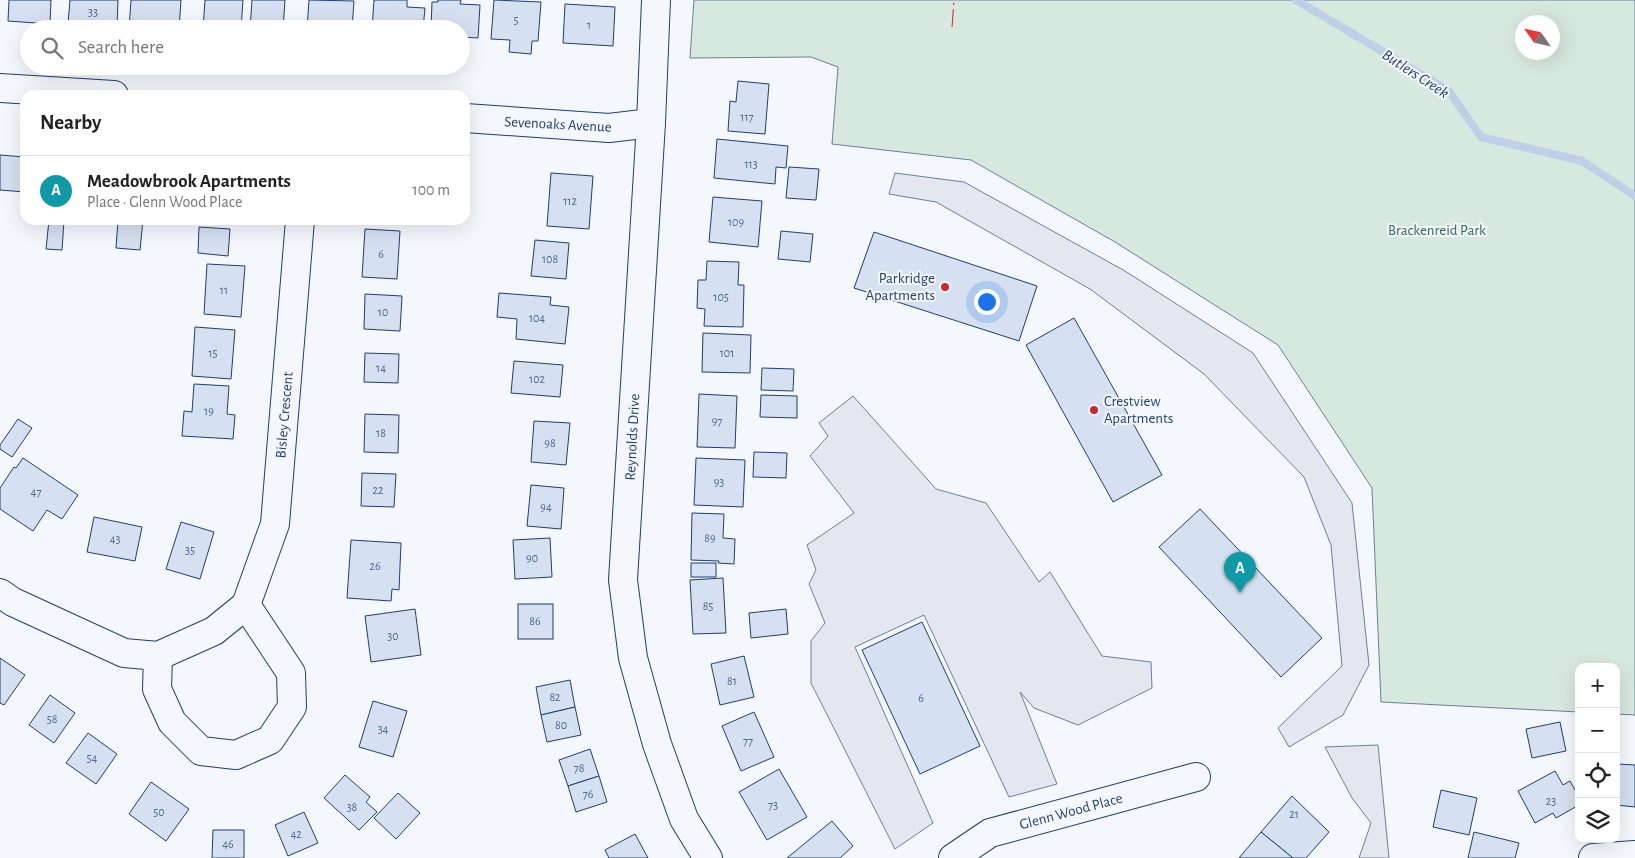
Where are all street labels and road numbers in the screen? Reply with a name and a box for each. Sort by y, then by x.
street label: Sevenoaks Avenue [504,114,612,135]
street label: Bisley Crescent [273,371,296,459]
street label: Reynolds Drive [623,393,642,481]
street label: Glenn Wood Place [1018,790,1124,832]

